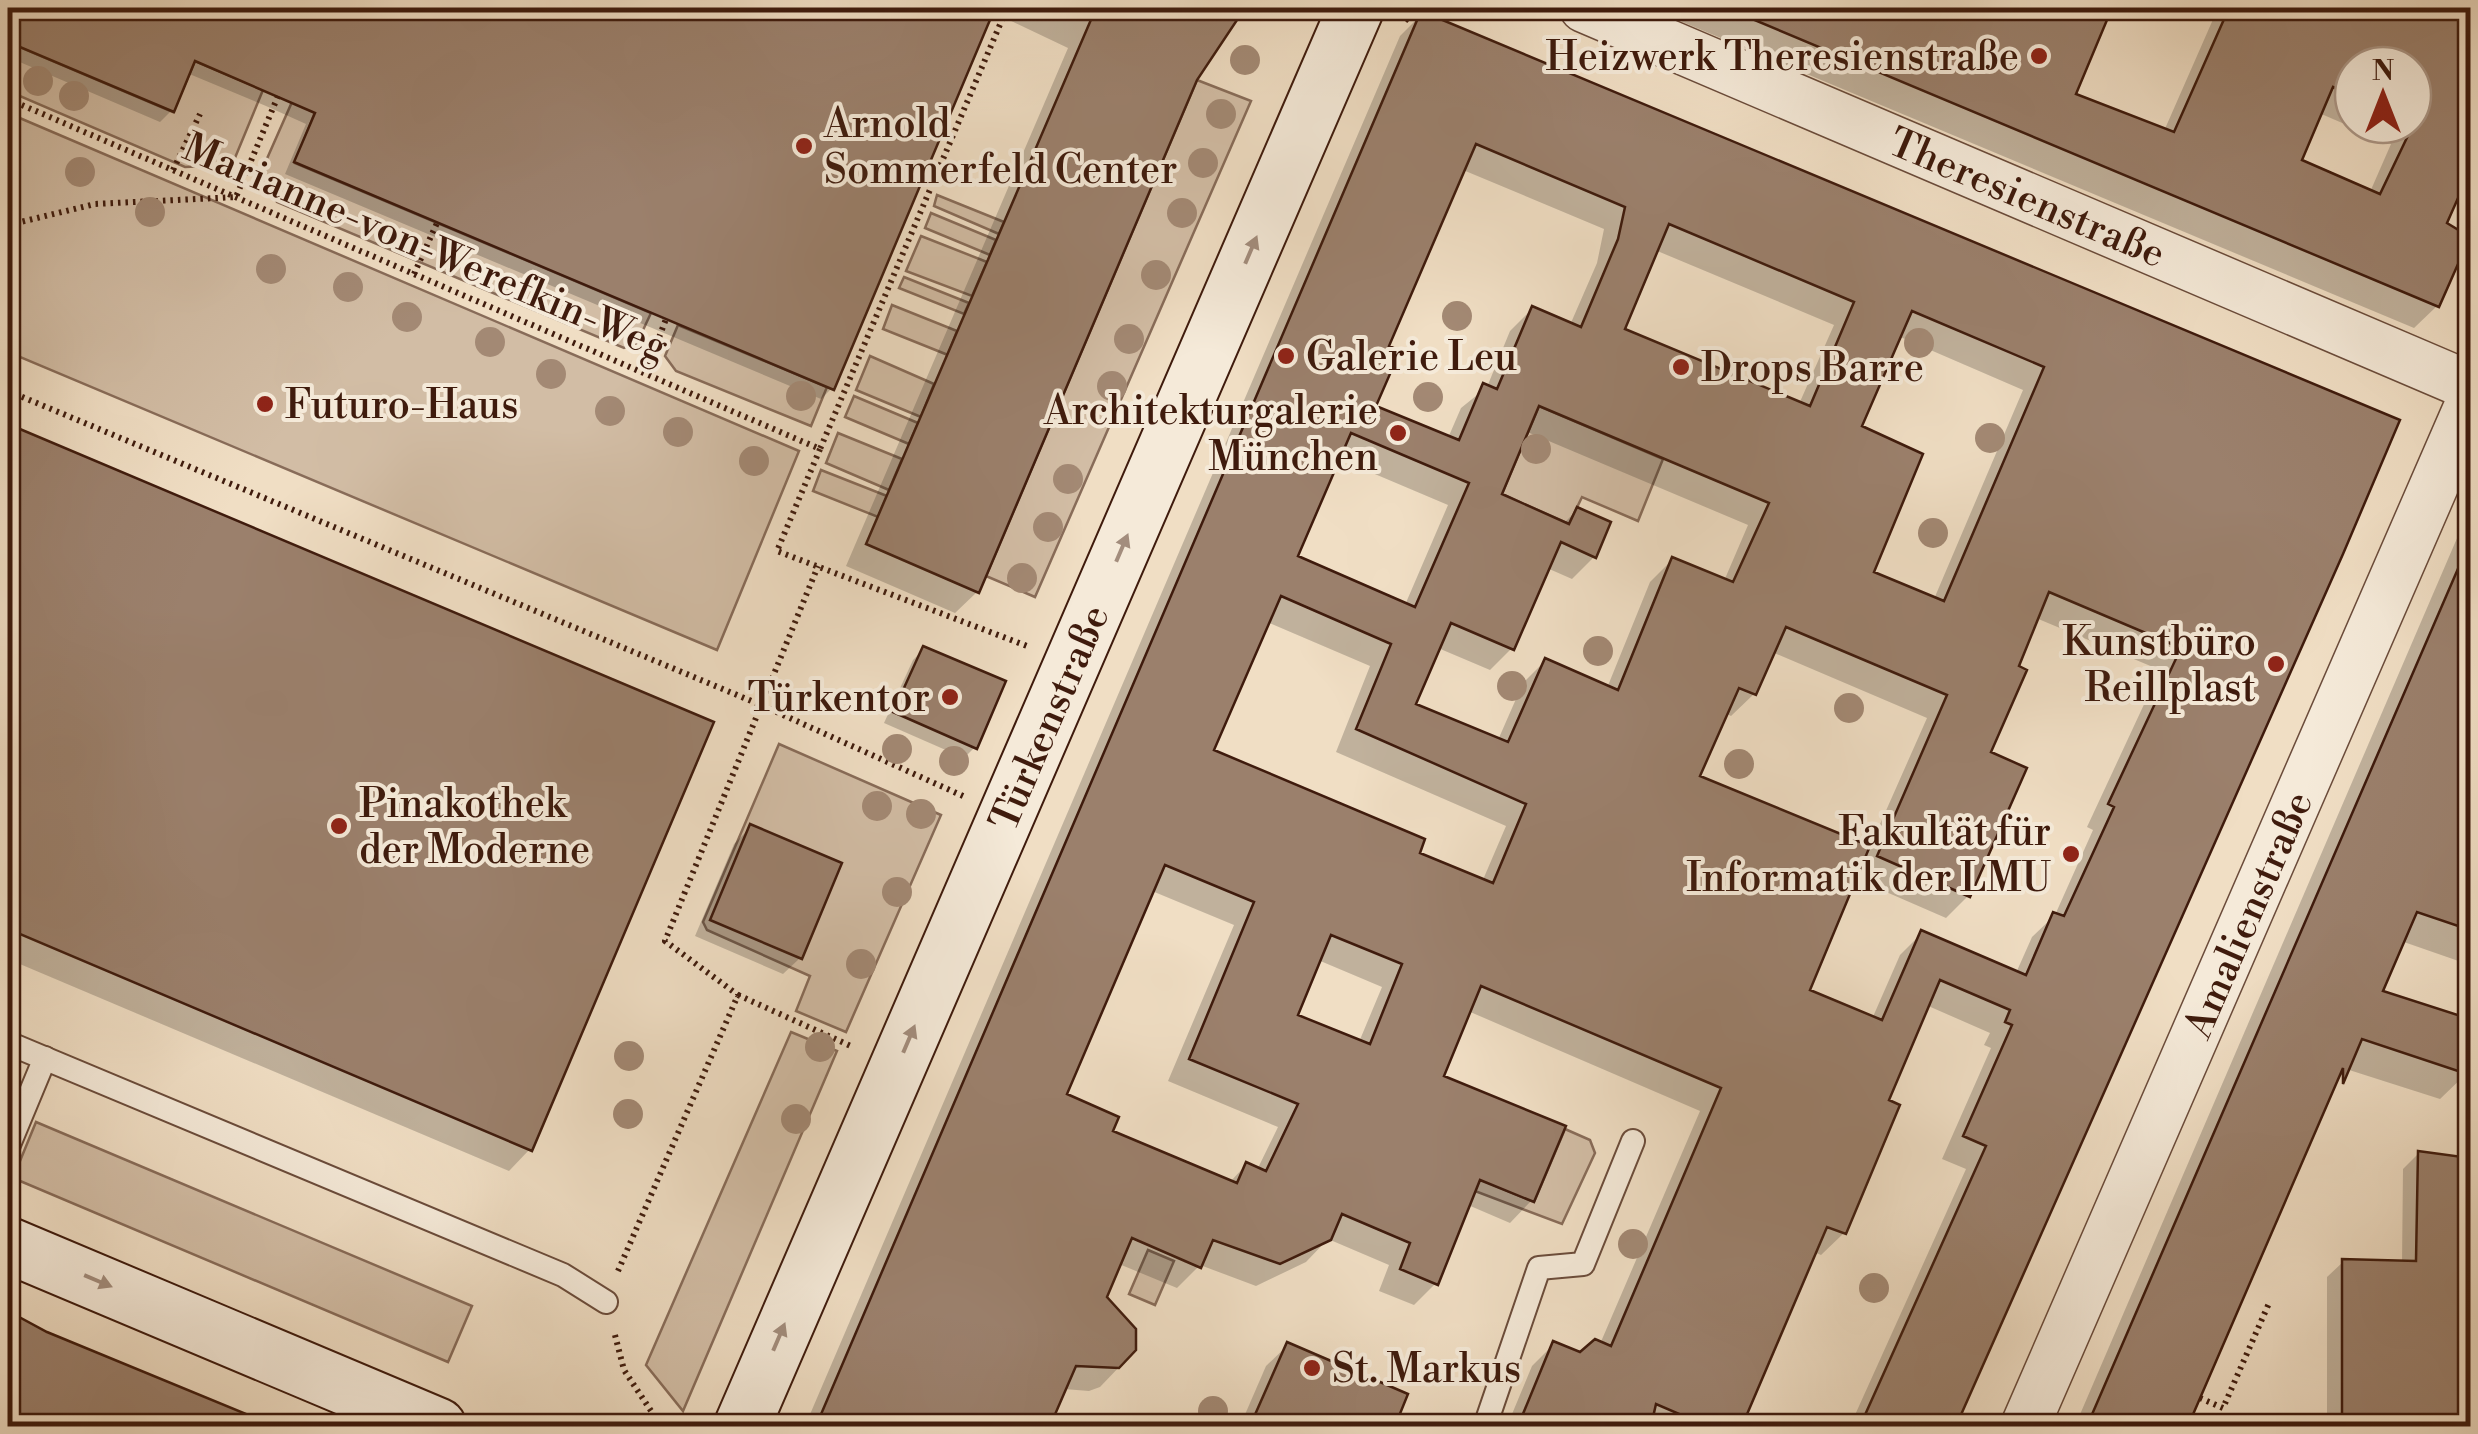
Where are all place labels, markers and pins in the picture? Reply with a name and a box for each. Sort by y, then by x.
place label: Heizwerk Theresienstraße [1546,33,2019,83]
marker: Heizwerk Theresienstraße [2028,45,2050,67]
place label: Arnold Sommerfeld Center [823,100,1177,196]
marker: Arnold Sommerfeld Center [793,135,815,157]
place label: Galerie Leu [1306,333,1517,383]
place label: Drops Barre [1701,344,1924,394]
marker: Galerie Leu [1275,345,1297,367]
marker: Drops Barre [1670,356,1692,378]
place label: Futuro-Haus [285,381,518,431]
place label: Architekturgalerie München [1043,387,1378,483]
marker: Futuro-Haus [254,393,276,415]
marker: Architekturgalerie München [1387,422,1409,444]
place label: Kunstbüro Reillplast [2062,618,2256,714]
marker: Kunstbüro Reillplast [2265,653,2287,675]
place label: Türkentor [748,674,930,724]
marker: Türkentor [939,686,961,708]
place label: Pinakothek der Moderne [359,780,590,876]
place label: Fakultät für Informatik der LMU [1686,808,2052,904]
marker: Pinakothek der Moderne [328,815,350,837]
marker: Fakultät für Informatik der LMU [2060,843,2082,865]
place label: St. Markus [1332,1345,1521,1395]
marker: St. Markus [1301,1357,1323,1379]

